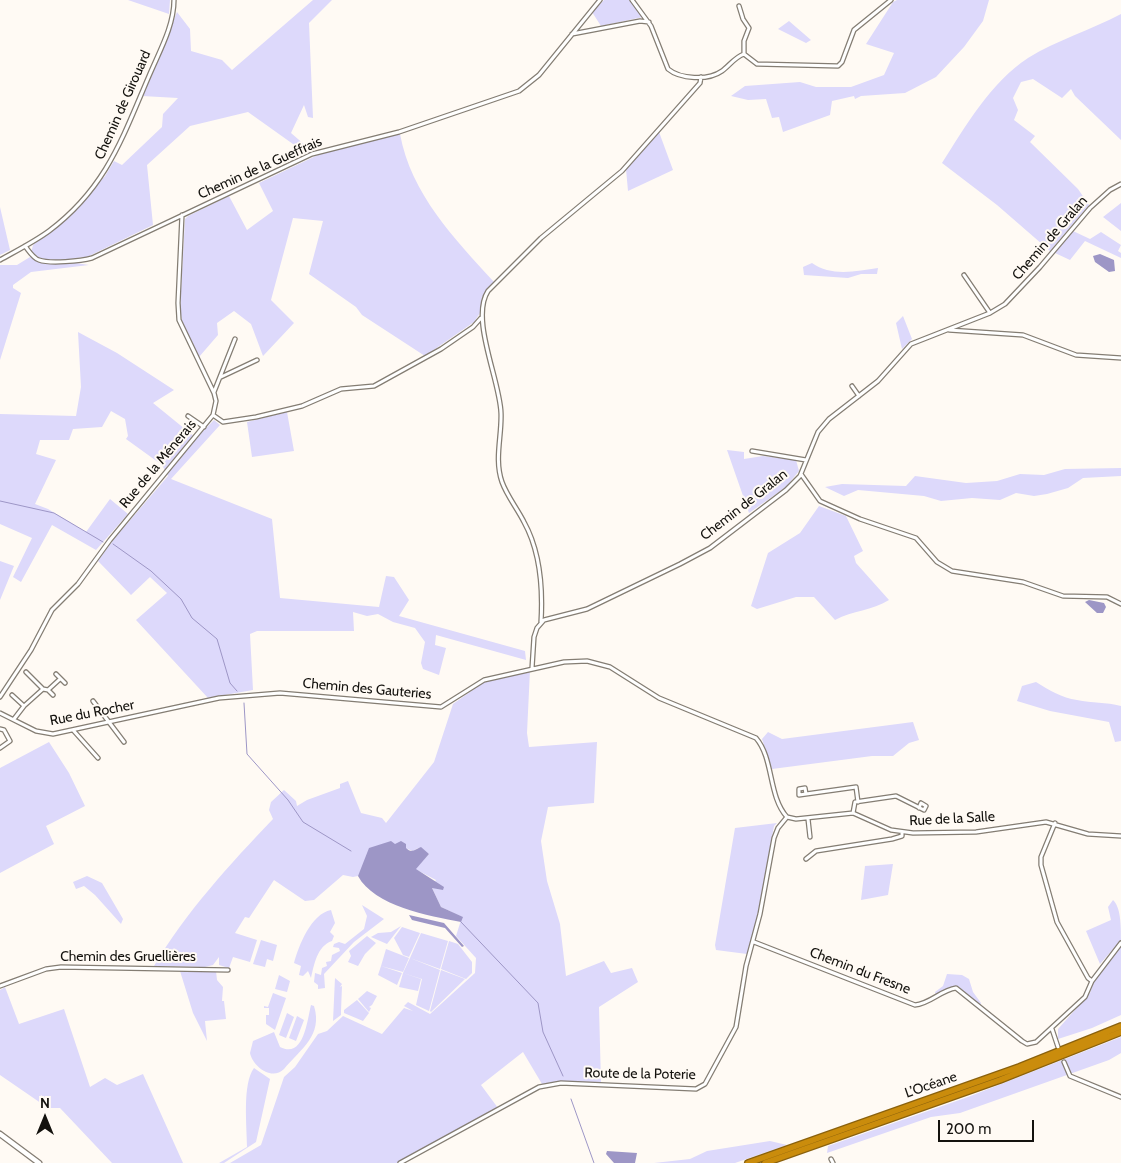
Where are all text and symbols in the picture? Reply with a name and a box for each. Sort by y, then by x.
street label: Chemin de Girouard [91,48,155,162]
street label: Chemin de la Gueffrais [195,133,325,203]
street label: Chemin de Gralan [1009,193,1091,283]
street label: Rue de la Ménerais [116,416,200,512]
street label: Chemin de Gralan [697,466,791,544]
street label: Chemin des Gauteries [302,675,432,703]
street label: Rue du Rocher [48,697,136,729]
street label: Rue de la Salle [909,808,995,830]
street label: Chemin du Fresne [807,944,913,998]
street label: Chemin des Gruellières [60,949,196,965]
street label: Route de la Poterie [584,1065,696,1083]
street label: L’Océane [903,1068,959,1102]
north arrow [20,1093,70,1143]
text: N [40,1094,50,1112]
scale bar [941,1110,1037,1142]
text: 200 m [946,1120,991,1138]

